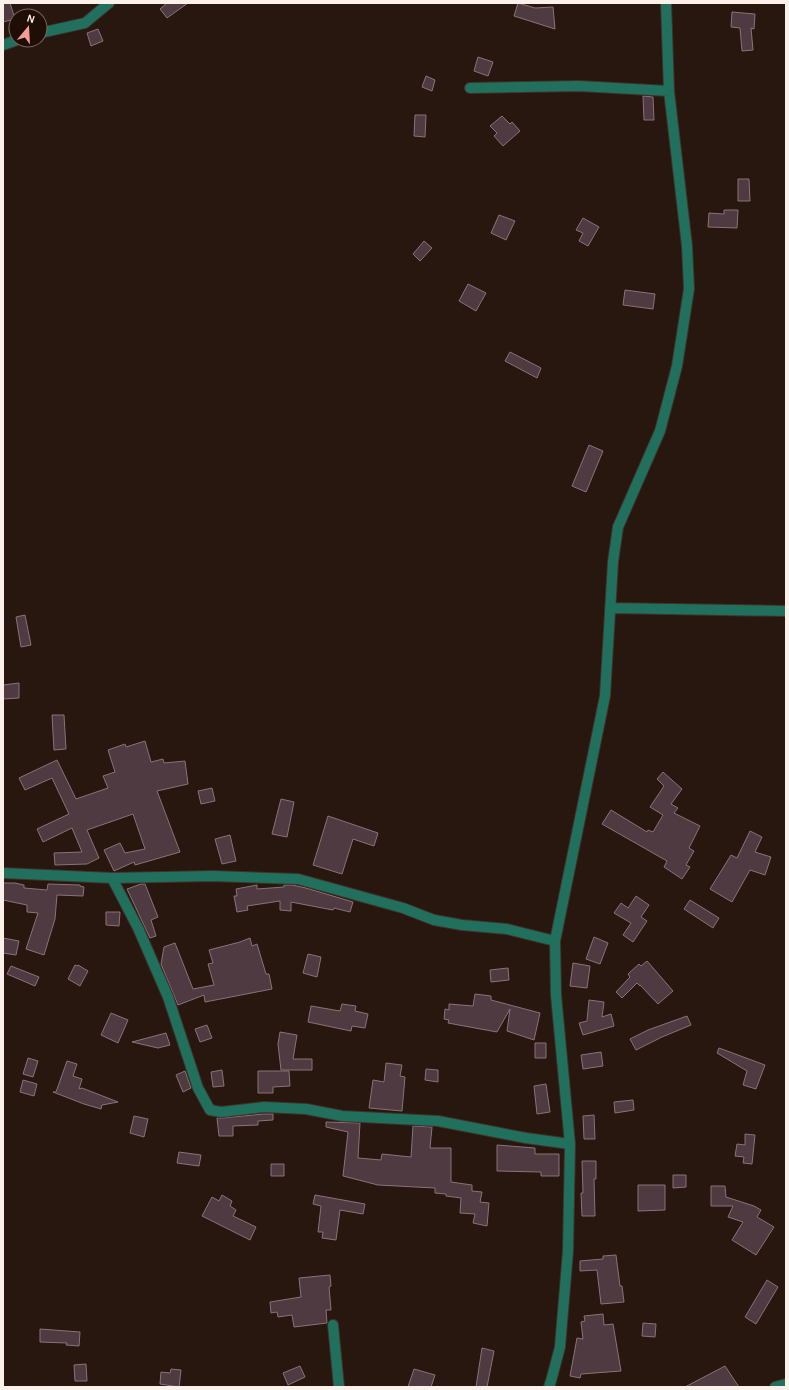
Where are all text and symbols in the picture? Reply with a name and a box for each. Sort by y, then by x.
north arrow [8,8,48,48]
text: N [25,12,37,26]

